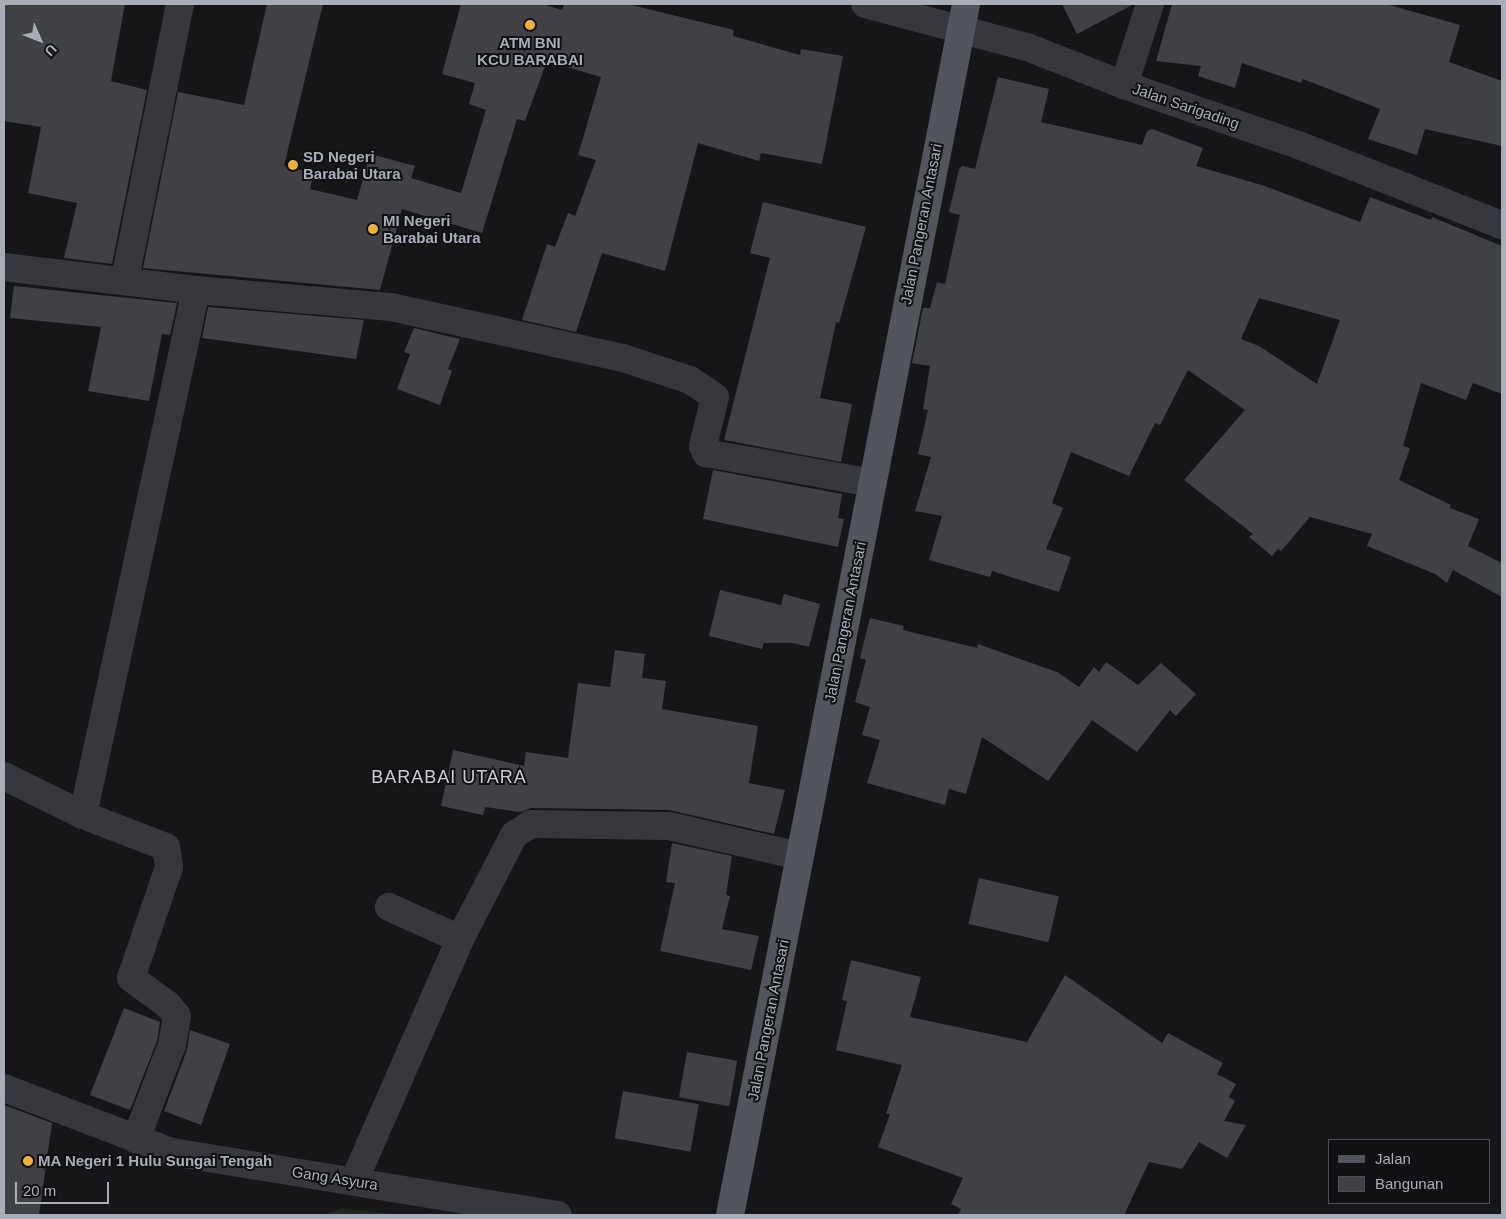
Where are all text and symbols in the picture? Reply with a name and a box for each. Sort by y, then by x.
north arrow [15,15,65,65]
marker: ATM BNI KCU BARABAI [524,19,536,31]
place label: ATM BNI KCU BARABAI [477,33,583,68]
text: U [42,41,60,60]
street label: Jalan Sarigading [1130,79,1242,133]
street label: Jalan Pangeran Antasari [896,142,946,306]
place label: SD Negeri Barabai Utara [303,147,401,182]
marker: SD Negeri Barabai Utara [287,159,299,171]
place label: MI Negeri Barabai Utara [383,211,481,246]
marker: MI Negeri Barabai Utara [367,223,379,235]
street label: Jalan Pangeran Antasari [820,540,870,704]
district label: BARABAI UTARA [370,766,528,788]
street label: Jalan Pangeran Antasari [743,938,793,1102]
legend [1328,1139,1491,1204]
text: Jalan [1375,1150,1411,1167]
place label: MA Negeri 1 Hulu Sungai Tengah [38,1152,273,1170]
marker: MA Negeri 1 Hulu Sungai Tengah [22,1155,34,1167]
street label: Gang Asyura [290,1162,380,1194]
scale bar [18,1172,111,1204]
text: Bangunan [1375,1175,1443,1192]
text: 20 m [23,1182,56,1199]

